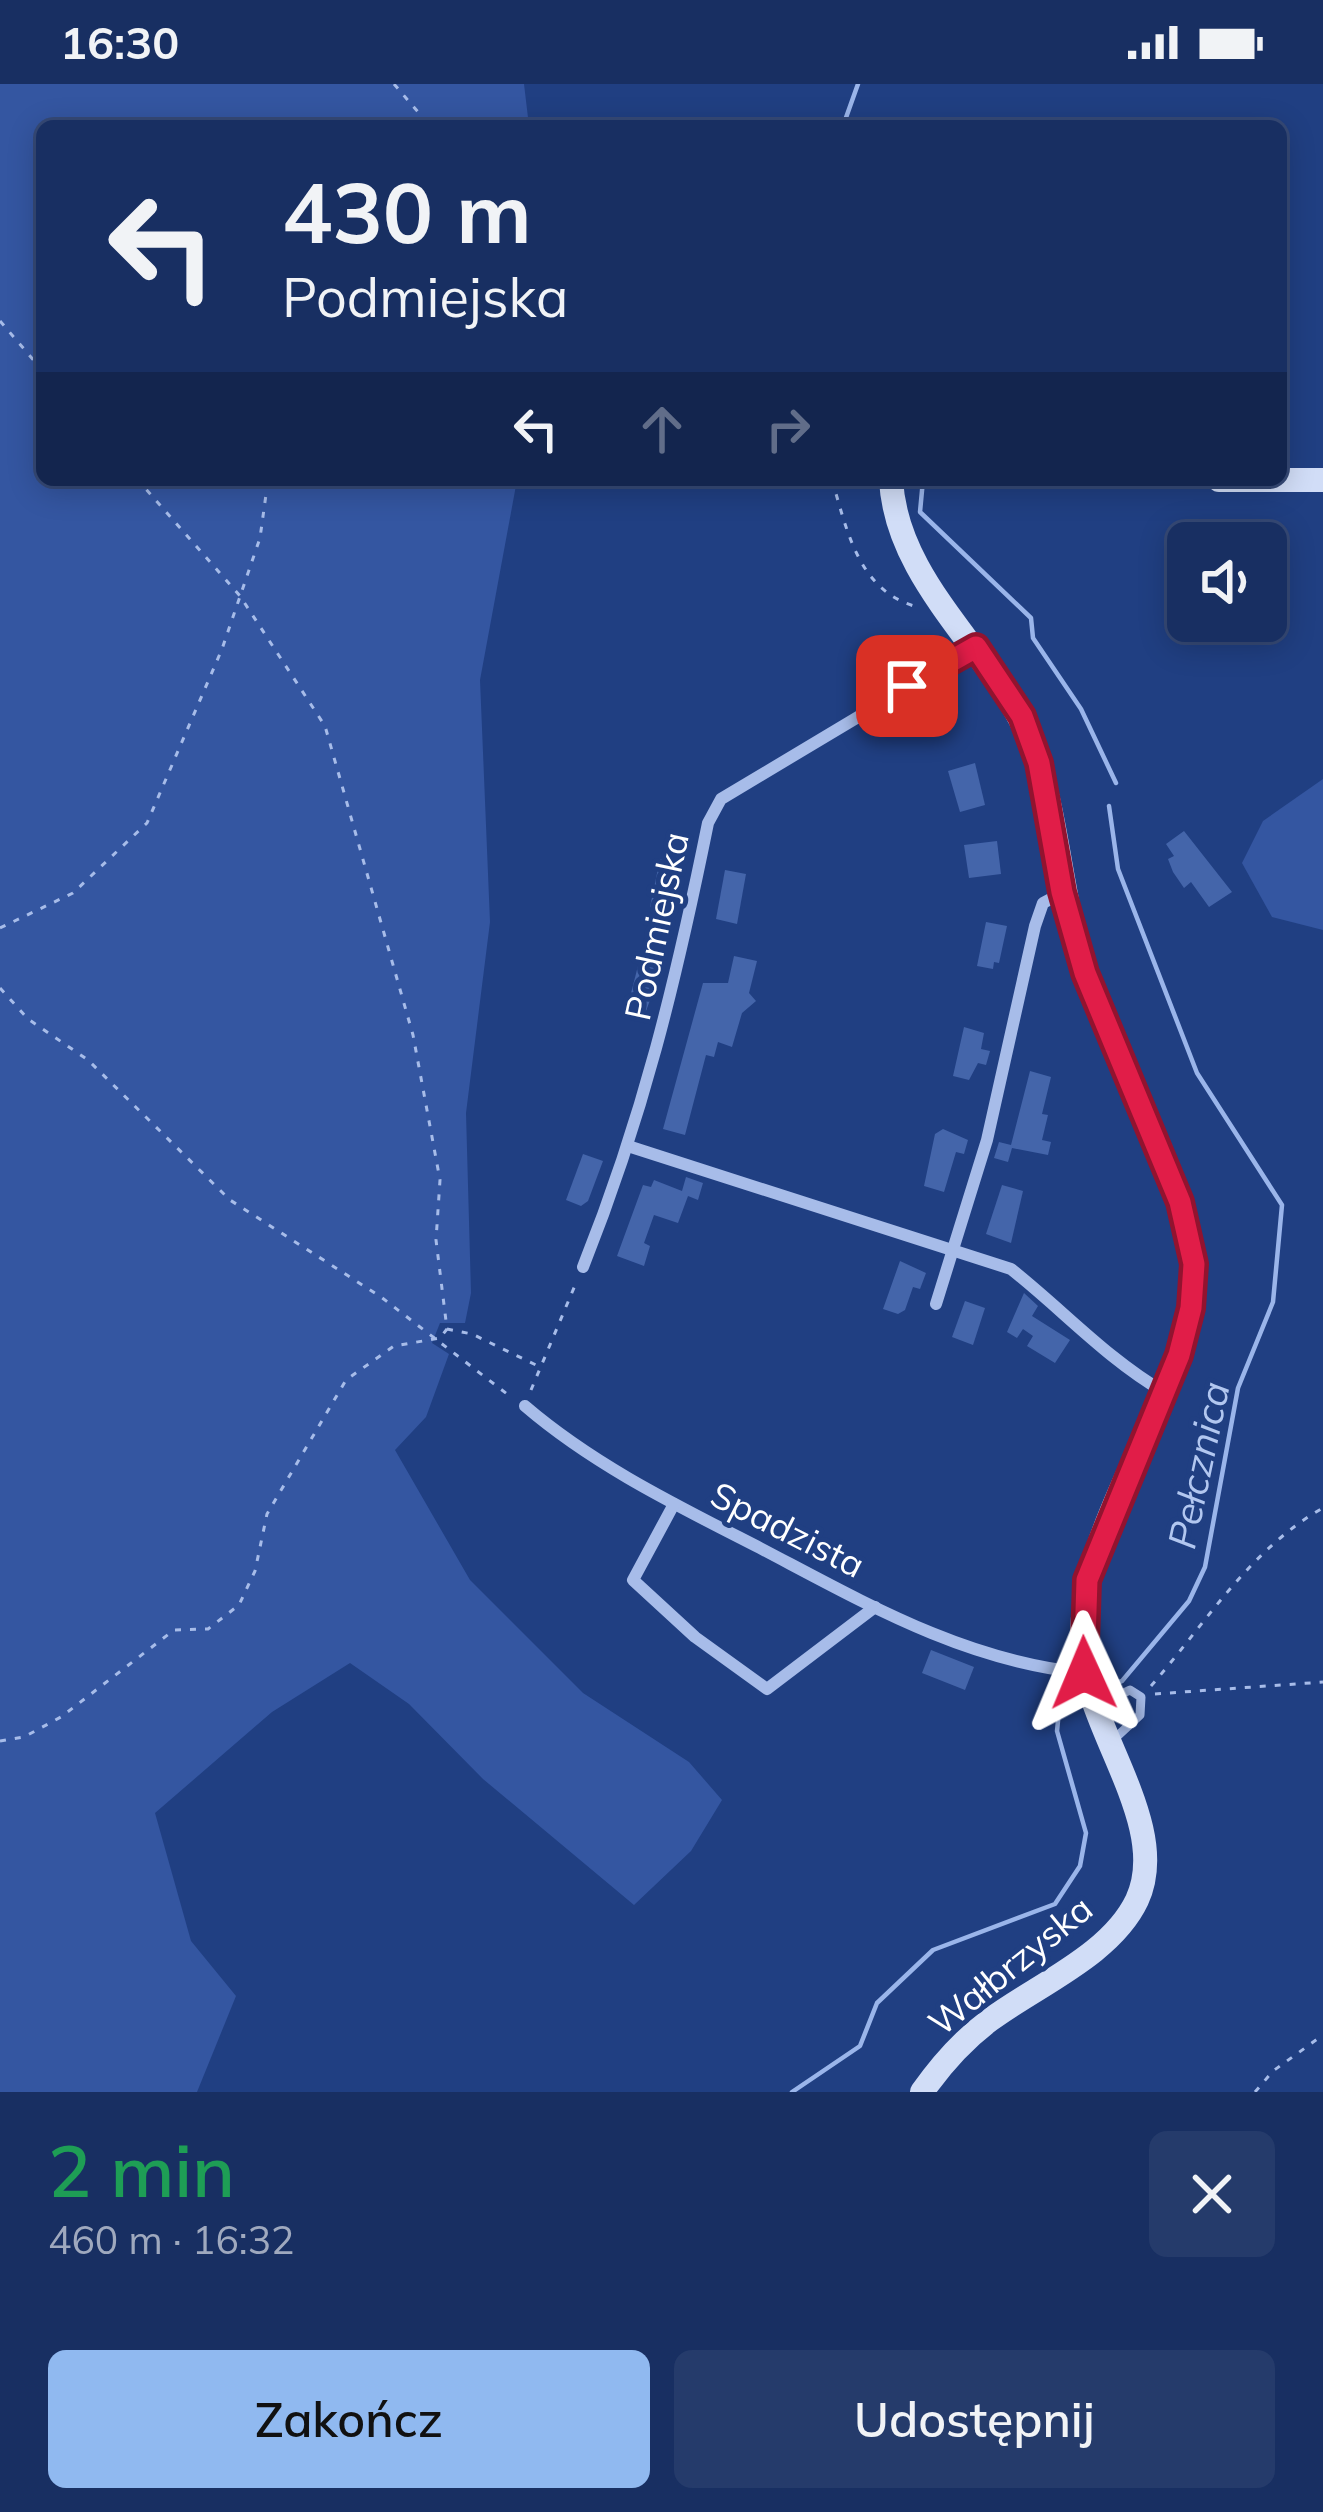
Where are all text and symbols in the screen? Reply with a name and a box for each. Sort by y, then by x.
text: 16:30 [60,14,179,70]
text: 430 m [282,159,532,264]
icon: left [84,168,240,324]
text: Podmiejska [282,263,568,331]
icon: left [503,396,569,462]
icon: ahead [629,396,695,462]
icon: right [755,396,821,462]
map controls [1167,522,1287,642]
button: sound [1167,522,1287,642]
pin [856,635,958,737]
icon: arrive [874,653,940,719]
street label: Podmiejska [614,828,698,1024]
water label: Pełcznica [1156,1377,1240,1553]
street label: Spadzista [704,1471,872,1587]
position arrow [1021,1610,1147,1736]
street label: Wałbrzyska [919,1885,1101,2045]
text: 2 min [48,2125,235,2215]
button: close [1149,2131,1275,2257]
text: 460 m · 16:32 [48,2215,294,2264]
button: Zakończ [48,2350,650,2488]
button: Udostępnij [674,2350,1275,2488]

